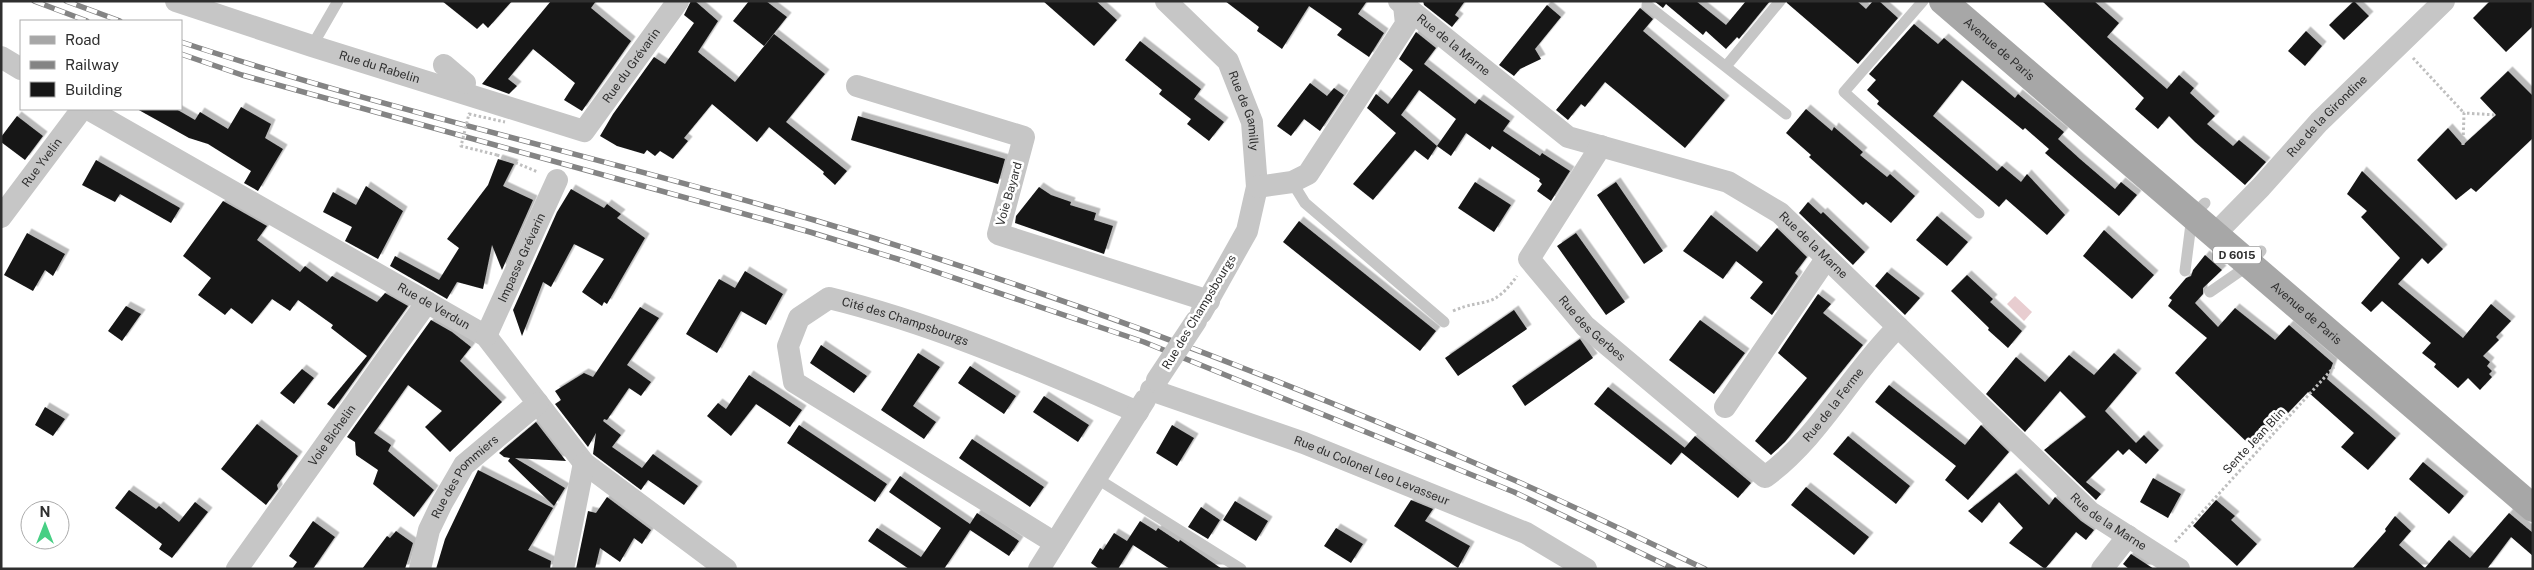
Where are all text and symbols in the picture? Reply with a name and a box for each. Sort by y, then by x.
street label: Rue de la Marne [1414,11,1493,79]
street label: Avenue de Paris [1961,15,2037,83]
legend [20,20,182,110]
street label: Rue du Grévarin [600,25,663,106]
text: Road [65,31,101,48]
street label: Rue du Rabelin [337,48,422,86]
text: Railway [65,56,119,73]
street label: Rue de Gamilly [1226,69,1261,152]
street label: Rue de la Girondine [2284,72,2370,160]
text: Building [65,81,123,98]
street label: Rue Yvelin [19,135,65,190]
street label: Voie Bayard [993,160,1025,228]
street label: Rue de la Marne [1776,209,1851,282]
street label: Impasse Grévarin [495,211,548,305]
road number: D 6015 [2213,246,2261,264]
street label: Rue des Champsbourgs [1159,252,1239,372]
street label: Avenue de Paris [2268,279,2344,347]
street label: Rue de Verdun [395,280,472,332]
street label: Rue des Gerbes [1556,293,1628,364]
street label: Cité des Champsbourgs [840,295,971,348]
street label: Rue de la Ferme [1800,365,1867,445]
street label: Voie Bichelin [306,402,359,469]
street label: Sente Jean Blin [2220,405,2288,477]
street label: Rue des Pommiers [429,432,501,521]
street label: Rue du Colonel Leo Levasseur [1292,433,1452,508]
street label: Rue de la Marne [2068,490,2149,553]
north arrow [20,500,70,550]
text: N [40,504,50,520]

